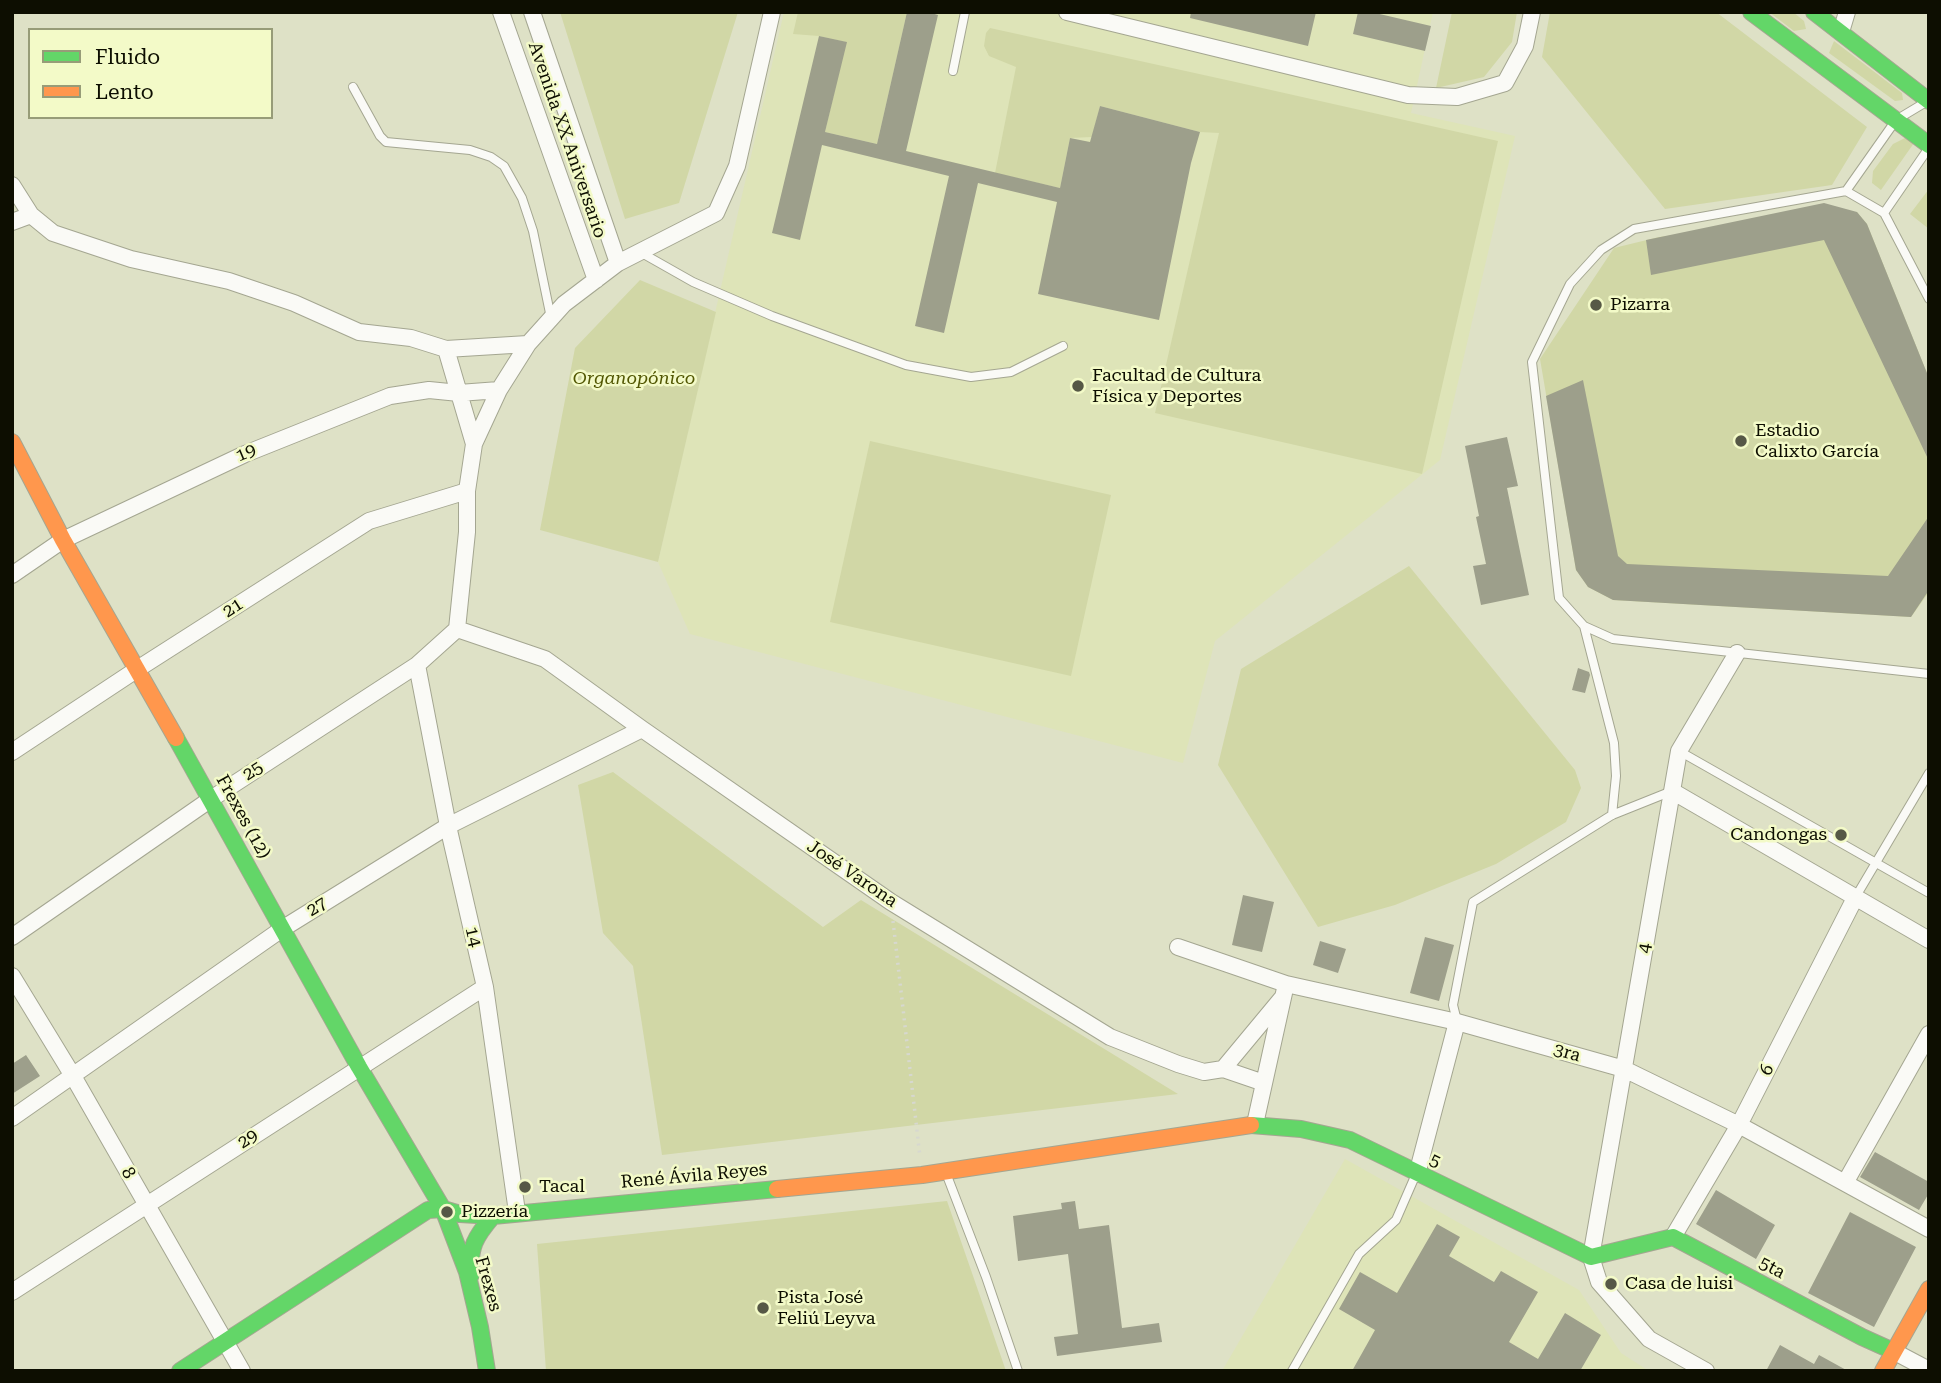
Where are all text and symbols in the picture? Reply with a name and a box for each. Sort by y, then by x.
legend [28,28,273,119]
street label: Avenida XX Aniversario [523,39,611,241]
text: Fluido [95,45,160,69]
text: Lento [95,80,154,104]
place label: Pizarra [1610,294,1670,316]
marker: Pizarra [1588,297,1604,313]
place label: Facultad de Cultura Física y Deportes [1092,365,1261,408]
park label: Organopónico [573,368,695,390]
marker: Facultad de Cultura Física y Deportes [1070,378,1086,394]
place label: Estadio Calixto García [1755,420,1879,462]
marker: Estadio Calixto García [1733,433,1749,449]
street label: 19 [233,439,259,467]
street label: 21 [219,593,247,623]
street label: 25 [239,756,267,786]
street label: Frexes (12) [211,771,275,863]
place label: Candongas [1730,824,1827,846]
marker: Candongas [1833,827,1849,843]
street label: José Varona [803,836,901,912]
street label: 27 [303,892,331,922]
street label: 14 [460,925,486,949]
street label: 4 [1633,941,1657,955]
street label: 3ra [1551,1039,1583,1067]
street label: 6 [1755,1061,1779,1079]
street label: 29 [234,1124,262,1154]
street label: 5 [1426,1149,1444,1173]
street label: René Ávila Reyes [620,1159,768,1193]
street label: 8 [116,1163,140,1183]
place label: Tacal [539,1176,585,1198]
marker: Tacal [517,1179,533,1195]
place label: Pizzería [461,1201,528,1223]
marker: Pizzería [439,1204,455,1220]
street label: 5ta [1755,1252,1789,1284]
street label: Frexes [470,1254,506,1314]
place label: Casa de luisi [1625,1273,1733,1295]
marker: Casa de luisi [1603,1276,1619,1292]
place label: Pista José Feliú Leyva [777,1287,876,1330]
marker: Pista José Feliú Leyva [755,1300,771,1316]

